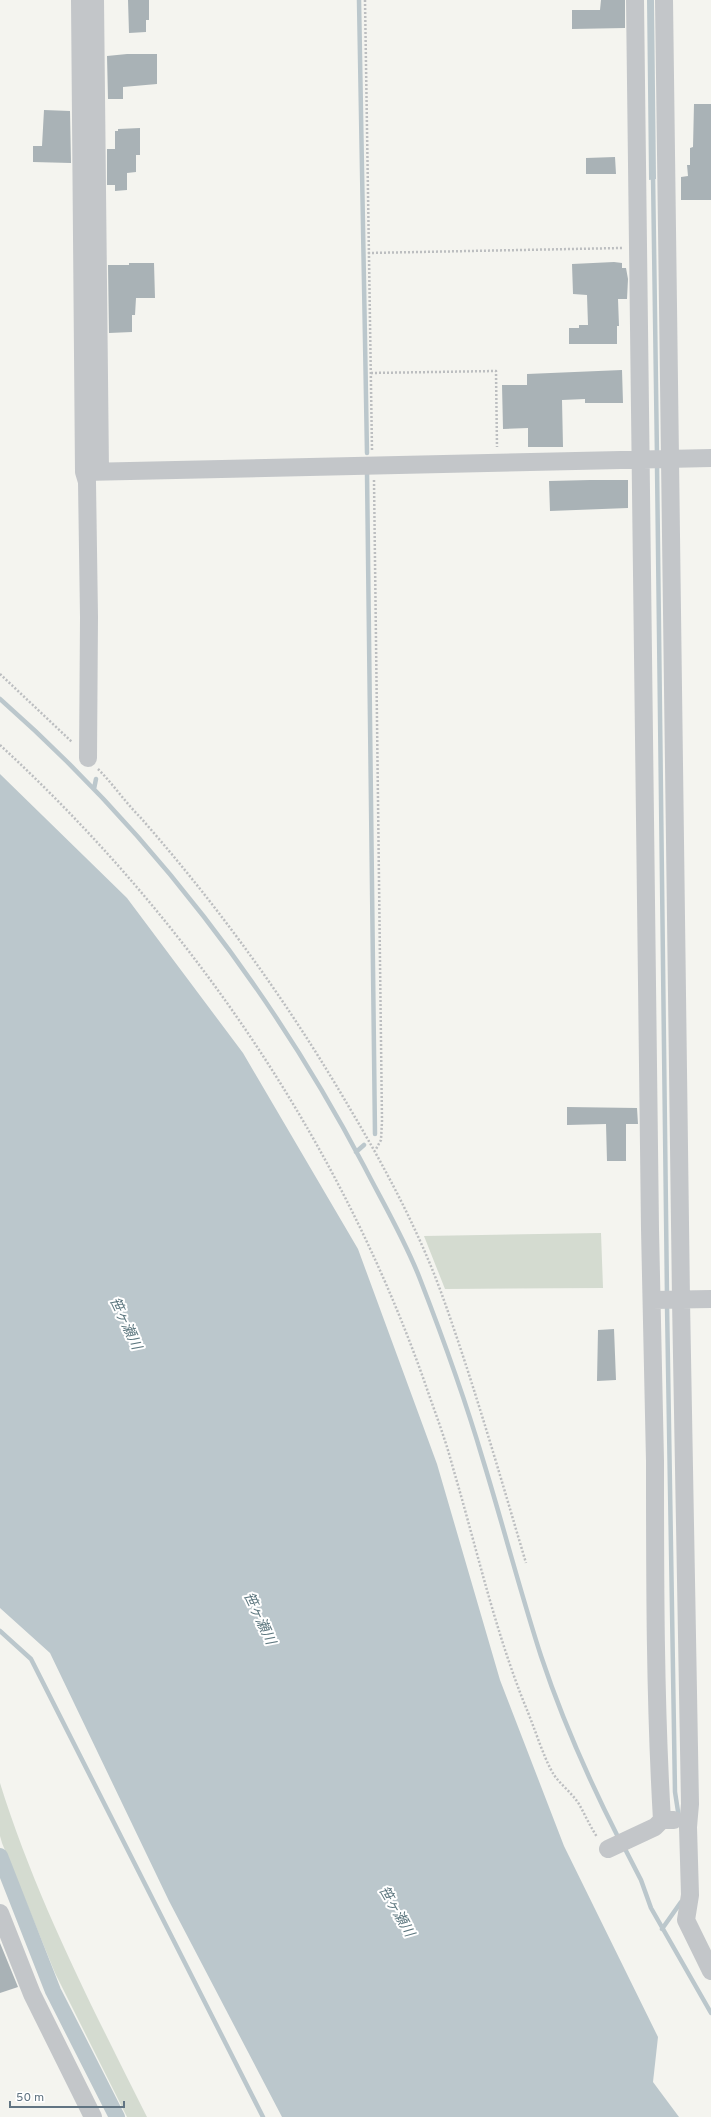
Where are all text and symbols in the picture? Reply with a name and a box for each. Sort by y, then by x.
water label: 笹ヶ瀬川 [105,1295,145,1354]
water label: 笹ヶ瀬川 [239,1590,279,1649]
water label: 笹ヶ瀬川 [374,1883,418,1942]
scale bar [10,2083,124,2109]
text: 50 m [16,2090,44,2106]

